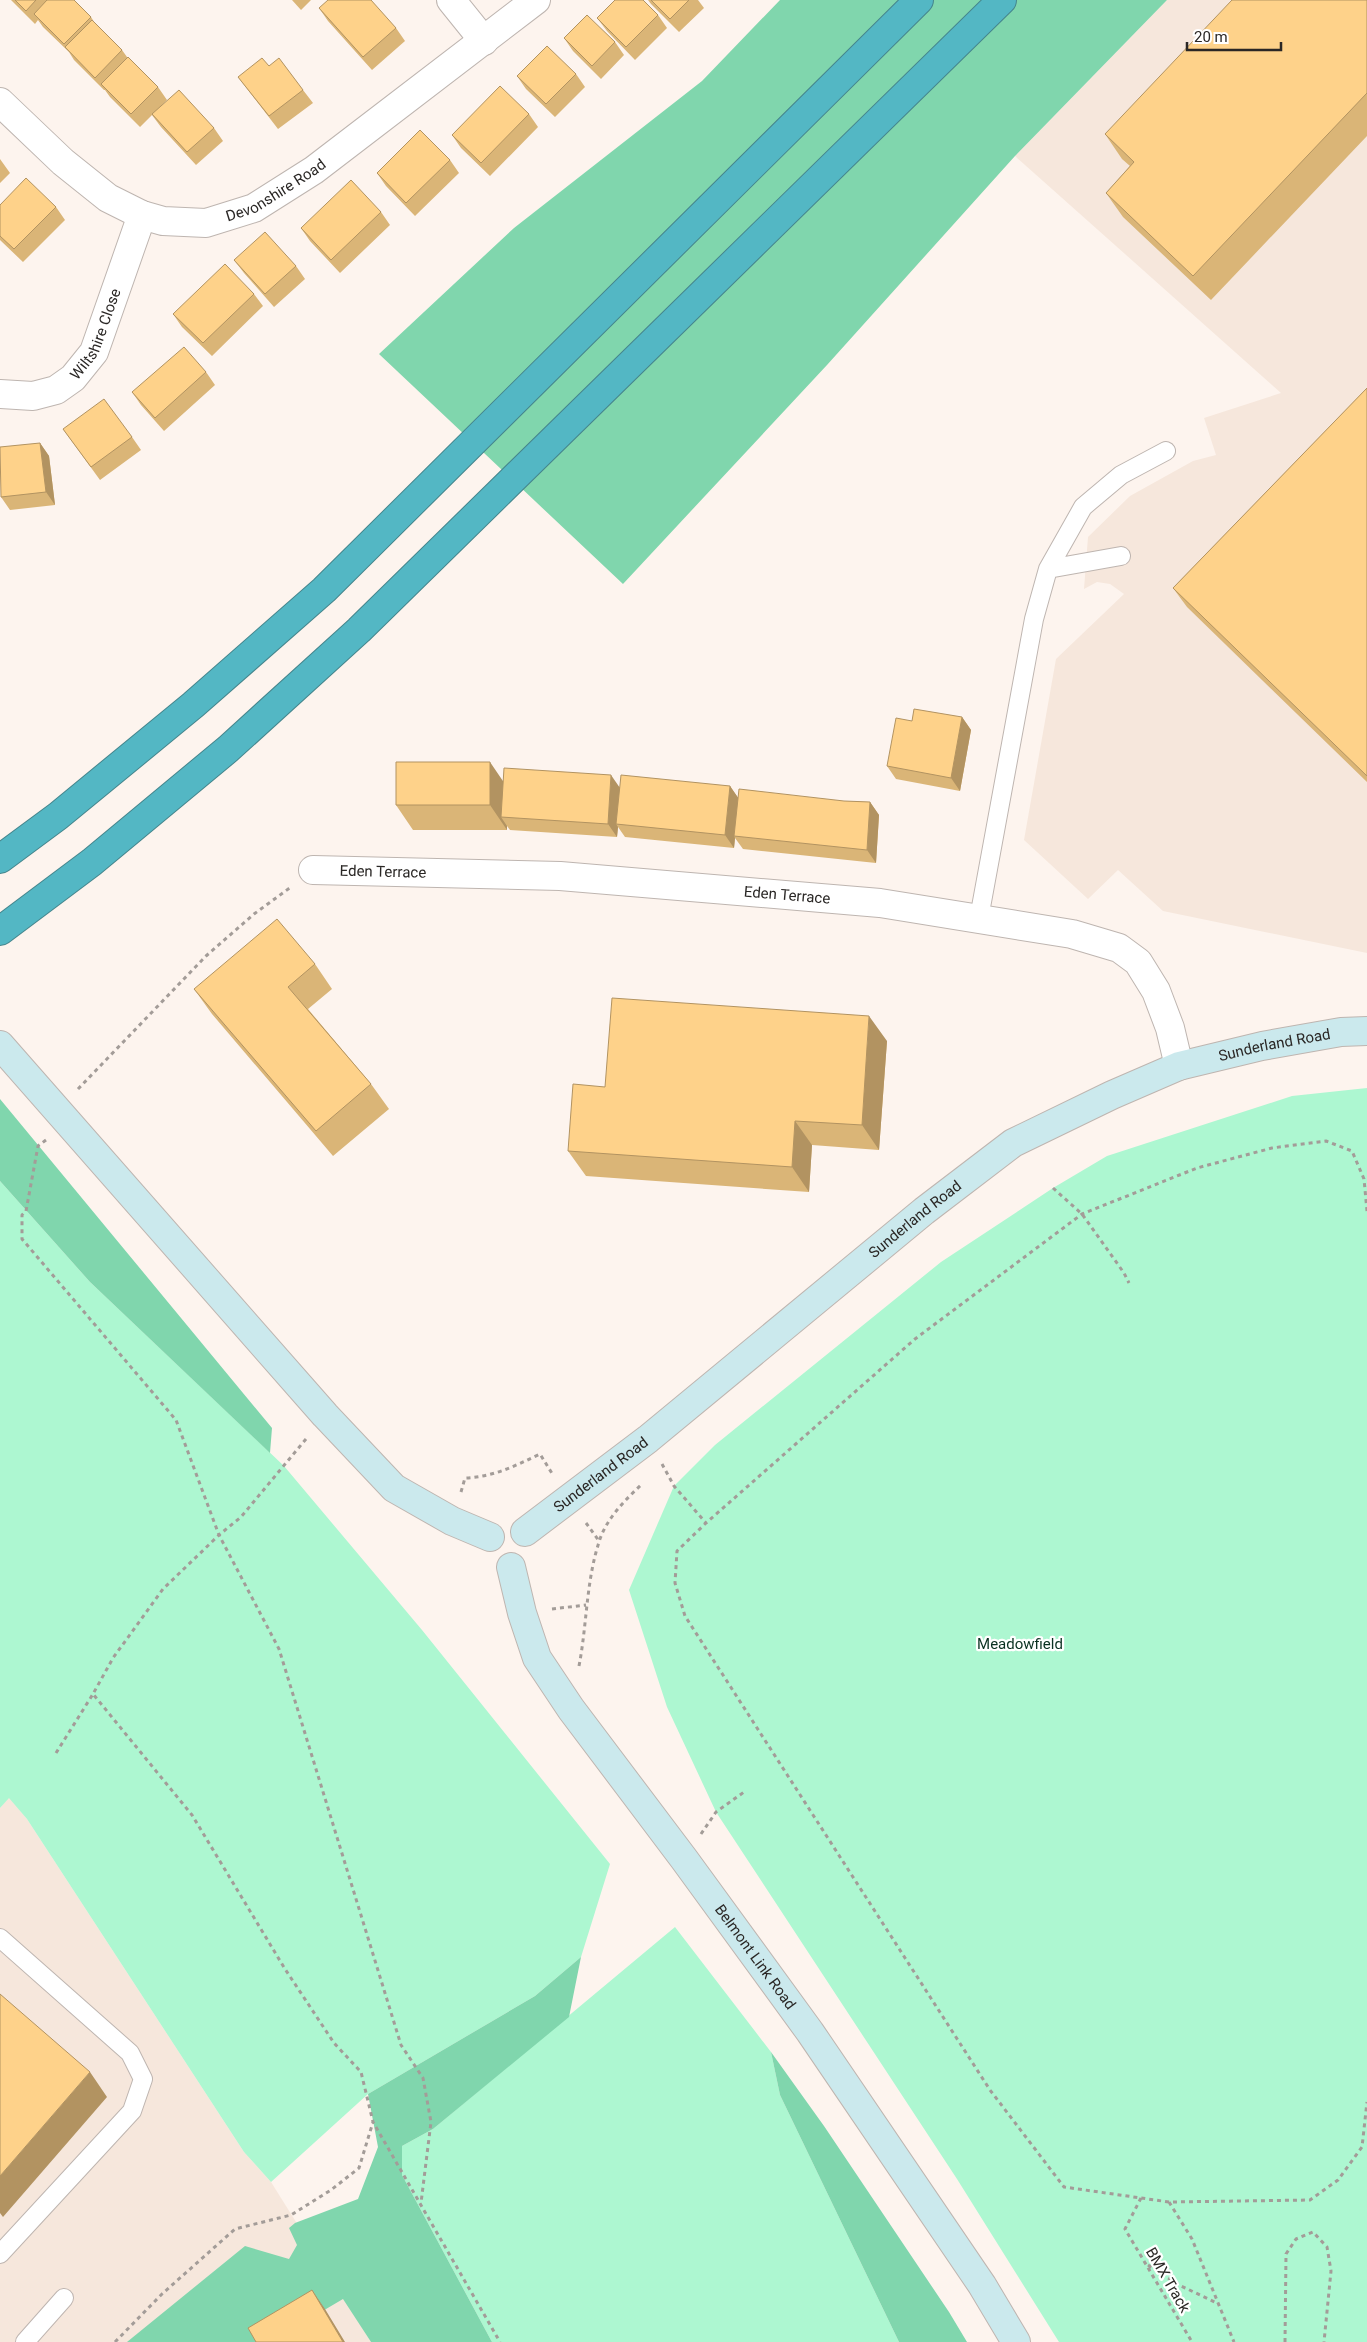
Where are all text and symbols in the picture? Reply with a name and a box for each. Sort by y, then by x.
scale bar [1187,20,1281,52]
text: 20 m [1194,28,1228,46]
street label: Devonshire Road [224,155,329,225]
street label: Wiltshire Close [66,286,125,383]
street label: Eden Terrace [339,862,427,882]
street label: Eden Terrace [743,883,831,908]
street label: Sunderland Road [1217,1025,1332,1065]
street label: Sunderland Road [865,1177,965,1262]
street label: Sunderland Road [550,1433,652,1516]
park label: Meadowfield [977,1635,1063,1653]
street label: Belmont Link Road [711,1901,800,2013]
street label: BMX Track [1142,2244,1194,2316]

